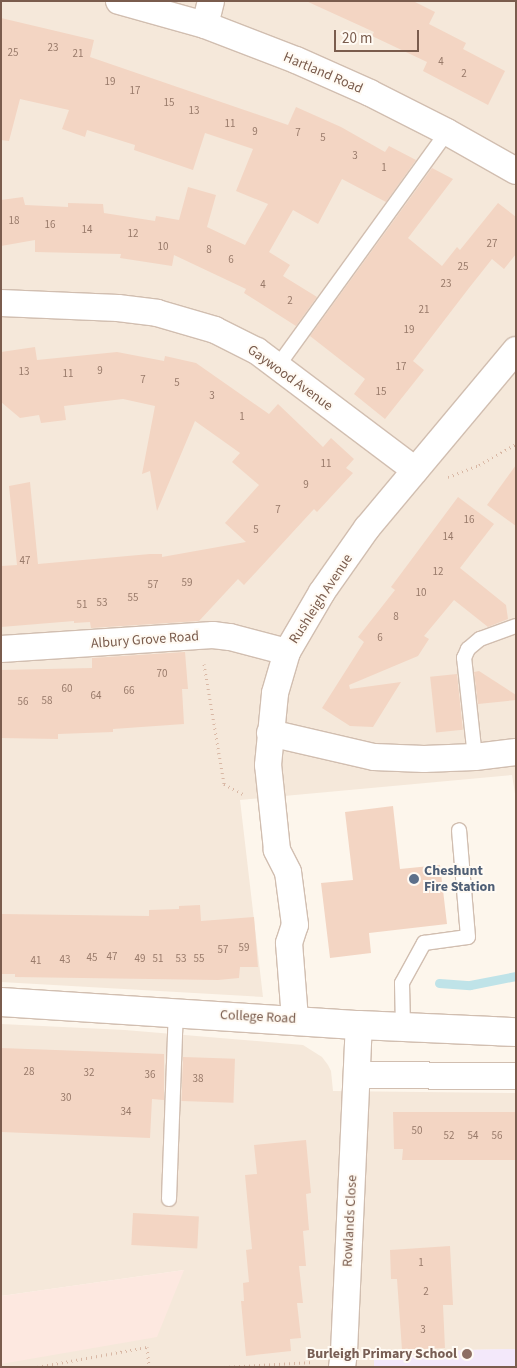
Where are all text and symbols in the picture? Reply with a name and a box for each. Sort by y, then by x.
scale bar [337,20,422,52]
text: 20 m [342,28,372,49]
house number: 23 [48,41,58,55]
house number: 25 [8,46,18,60]
house number: 21 [73,47,83,61]
street label: Hartland Road [281,49,365,97]
house number: 4 [438,55,444,69]
house number: 2 [461,67,467,81]
house number: 19 [105,75,115,89]
house number: 17 [130,84,140,98]
house number: 15 [164,96,174,110]
house number: 13 [189,104,199,118]
house number: 11 [225,117,235,131]
house number: 9 [252,125,258,139]
house number: 7 [295,126,301,140]
house number: 5 [320,131,326,145]
house number: 3 [352,149,358,163]
house number: 1 [381,161,387,175]
house number: 18 [9,214,19,228]
house number: 16 [45,218,55,232]
house number: 14 [82,223,92,237]
house number: 12 [128,227,138,241]
house number: 27 [487,237,497,251]
house number: 10 [158,240,168,254]
house number: 8 [206,243,212,257]
house number: 6 [228,253,234,267]
house number: 25 [458,260,468,274]
house number: 23 [441,277,451,291]
house number: 4 [260,278,266,292]
house number: 2 [287,294,293,308]
house number: 21 [419,303,429,317]
house number: 19 [404,323,414,337]
street label: Gaywood Avenue [244,341,336,415]
house number: 17 [396,360,406,374]
house number: 9 [97,364,103,378]
house number: 13 [19,365,29,379]
house number: 11 [63,367,73,381]
house number: 7 [140,373,146,387]
house number: 5 [174,376,180,390]
house number: 15 [376,385,386,399]
house number: 3 [209,389,215,403]
house number: 1 [239,410,245,424]
house number: 11 [321,457,331,471]
house number: 9 [303,478,309,492]
house number: 7 [275,503,281,517]
house number: 16 [464,513,474,527]
house number: 5 [253,523,259,537]
house number: 14 [443,530,453,544]
street label: Rushleigh Avenue [286,551,356,647]
house number: 47 [20,554,30,568]
house number: 12 [433,565,443,579]
house number: 59 [182,576,192,590]
house number: 57 [148,578,158,592]
house number: 10 [416,586,426,600]
house number: 55 [128,591,138,605]
house number: 53 [97,596,107,610]
house number: 51 [77,598,87,612]
house number: 8 [393,610,399,624]
street label: Albury Grove Road [90,628,200,652]
house number: 6 [377,631,383,645]
house number: 70 [157,667,167,681]
house number: 60 [62,682,72,696]
house number: 66 [124,684,134,698]
house number: 64 [91,689,101,703]
house number: 58 [42,694,52,708]
house number: 56 [18,695,28,709]
place label: Cheshunt Fire Station [424,863,495,896]
marker: Cheshunt Fire Station [408,873,420,885]
house number: 59 [239,941,249,955]
house number: 57 [218,943,228,957]
house number: 47 [107,950,117,964]
house number: 45 [87,951,97,965]
house number: 49 [135,952,145,966]
house number: 51 [153,952,163,966]
house number: 53 [176,952,186,966]
house number: 55 [194,952,204,966]
house number: 43 [60,953,70,967]
house number: 41 [31,954,41,968]
street label: College Road [220,1007,296,1027]
house number: 28 [24,1065,34,1079]
house number: 32 [84,1066,94,1080]
house number: 36 [145,1068,155,1082]
house number: 38 [193,1072,203,1086]
house number: 30 [61,1091,71,1105]
house number: 34 [121,1105,131,1119]
house number: 50 [412,1124,422,1138]
house number: 52 [444,1129,454,1143]
house number: 54 [468,1129,478,1143]
house number: 56 [492,1129,502,1143]
street label: Rowlands Close [339,1175,361,1267]
house number: 1 [418,1256,424,1270]
house number: 2 [423,1285,429,1299]
house number: 3 [420,1323,426,1337]
place label: Burleigh Primary School [307,1346,457,1362]
marker: Burleigh Primary School [461,1348,473,1360]

